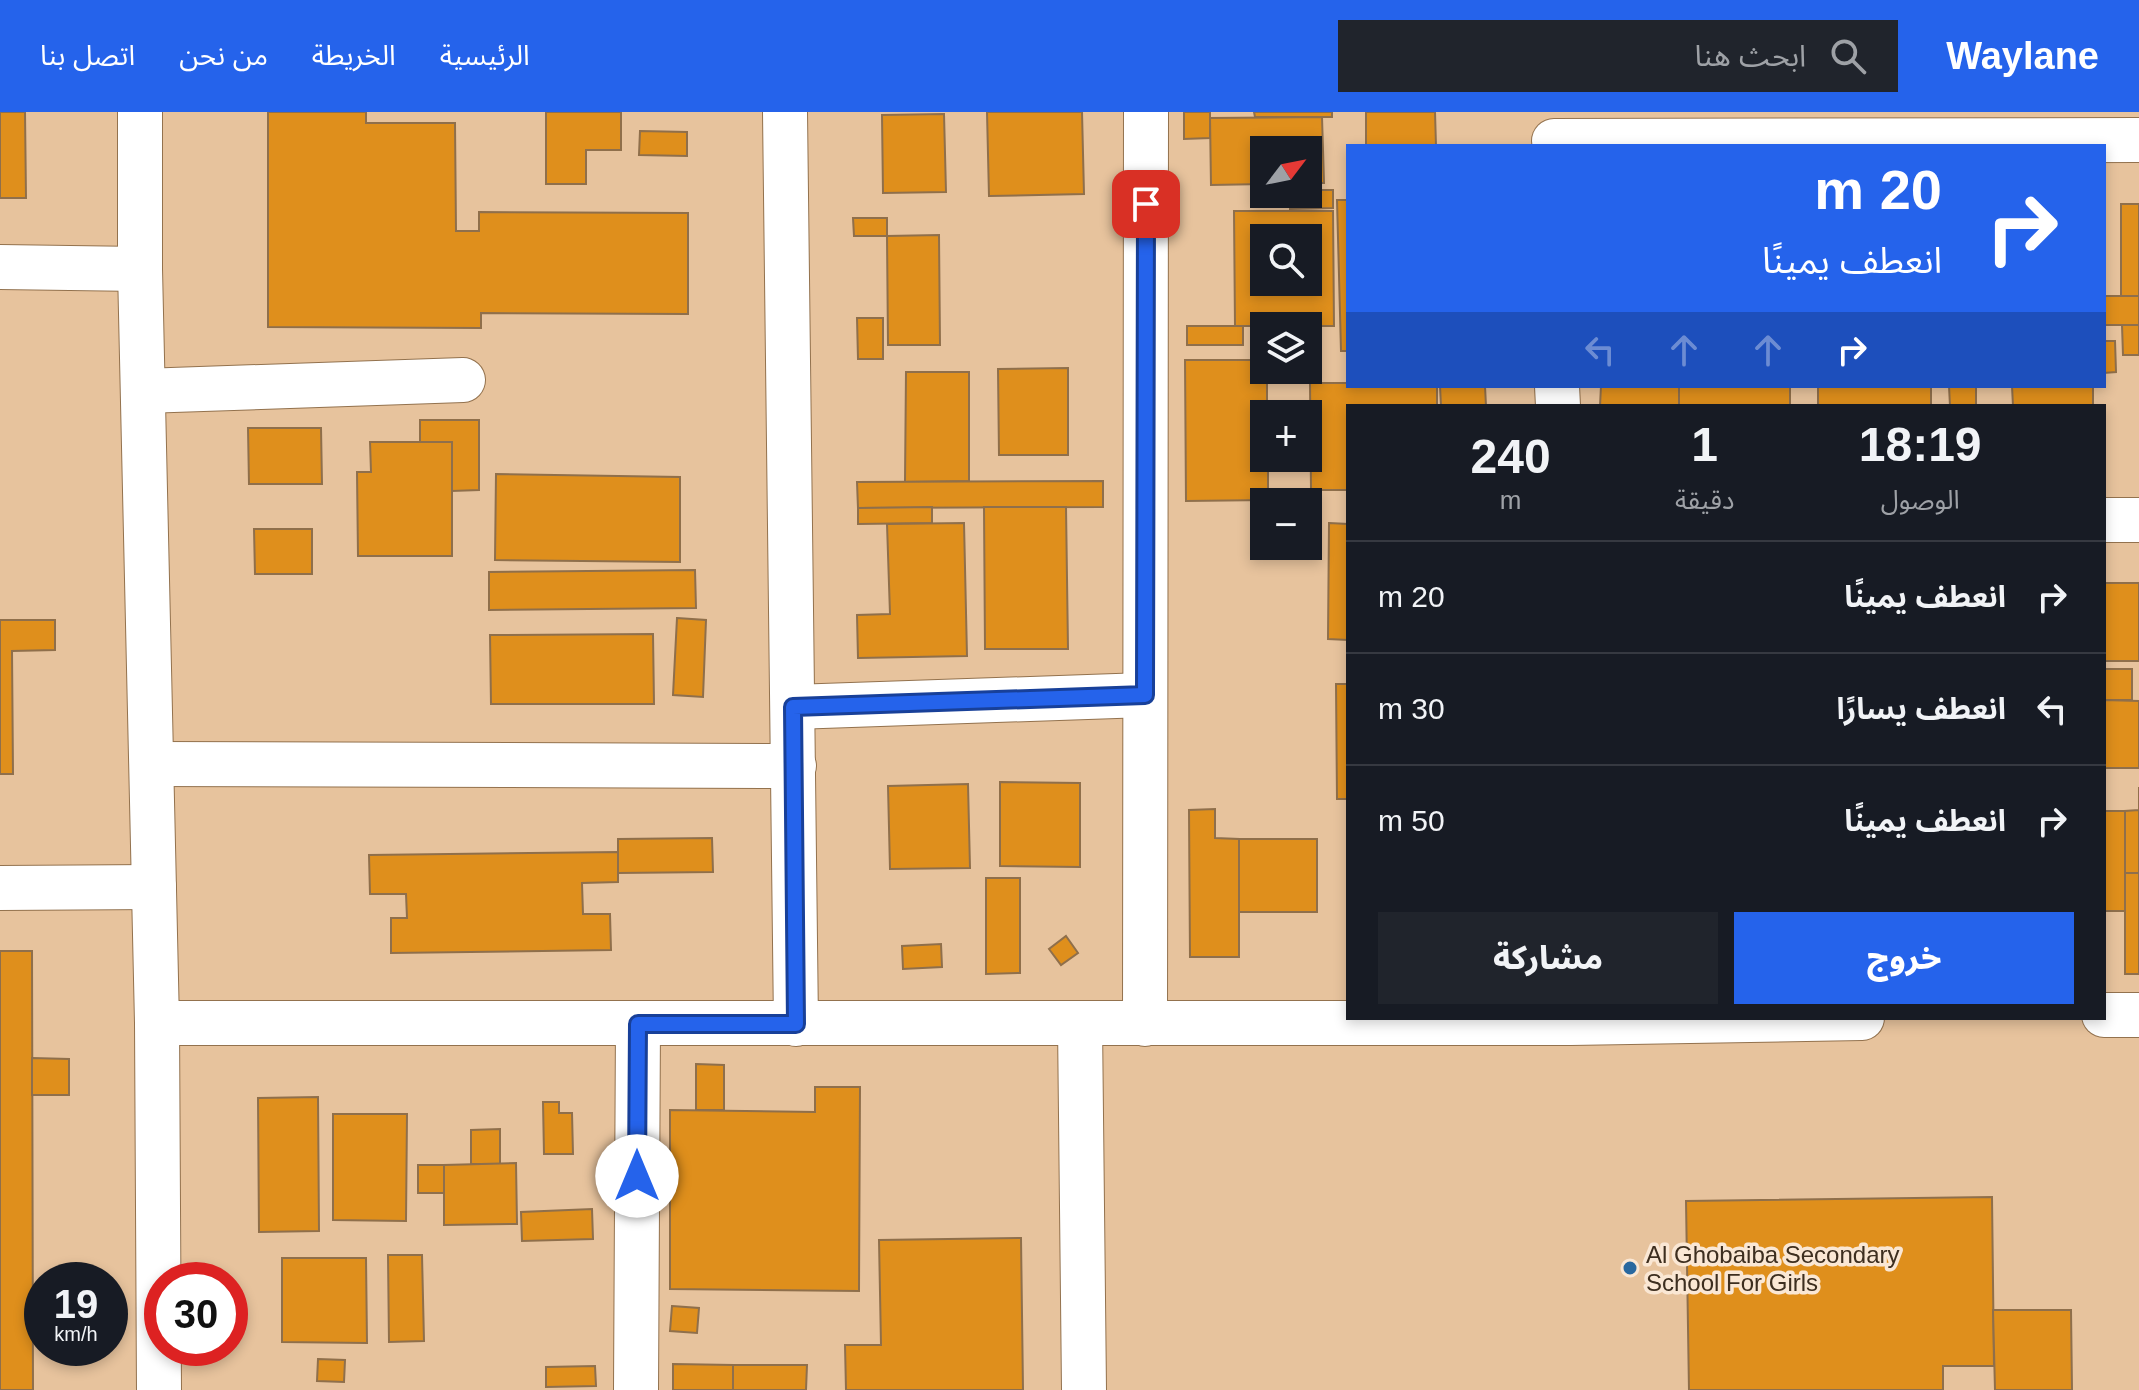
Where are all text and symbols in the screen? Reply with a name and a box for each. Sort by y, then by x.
search box [1338,20,1898,92]
icon: search [1826,34,1870,78]
text: Waylane [1946,35,2099,77]
text: ابحث هنا [1695,39,1806,72]
text: اتصل بنا [40,40,135,71]
text: من نحن [179,40,268,71]
text: الخريطة [312,40,396,71]
text: الرئيسية [440,40,530,71]
north arrow [1250,136,1322,208]
map controls [1250,136,1322,560]
text: 20 m [1814,158,1942,221]
pin [1112,170,1180,238]
icon: right [1970,176,2074,280]
icon: arrive [1124,182,1168,226]
button: search [1250,224,1322,296]
text: انعطف يمينًا [1762,240,1942,281]
button: layers [1250,312,1322,384]
icon: left [1578,328,1622,372]
icon: ahead [1662,328,1706,372]
icon: ahead [1746,328,1790,372]
icon: right [1830,328,1874,372]
button: + [1250,400,1322,472]
text: 1 [1691,418,1718,471]
text: 18:19 [1859,418,1982,471]
text: 240 [1471,430,1551,483]
text: m [1500,485,1521,515]
text: دقيقة [1675,485,1734,515]
text: الوصول [1881,485,1960,515]
button: − [1250,488,1322,560]
icon: right [2030,575,2074,619]
text: 20 m [1378,580,1445,613]
text: انعطف يمينًا [1844,580,2006,613]
icon: left [2030,687,2074,731]
text: 30 m [1378,692,1445,725]
text: انعطف يسارًا [1837,692,2006,725]
icon: right [2030,799,2074,843]
text: 50 m [1378,804,1445,837]
text: انعطف يمينًا [1844,804,2006,837]
button: مشاركة [1378,912,1718,1004]
button: خروج [1734,912,2074,1004]
position arrow [595,1134,679,1218]
place label: Al Ghobaiba Secondary School For Girls [1646,1241,1900,1296]
marker: Al Ghobaiba Secondary School For Girls [1621,1259,1639,1277]
speed limit sign: 30 [144,1262,248,1366]
text: 19 [54,1282,98,1326]
text: km/h [54,1323,98,1345]

